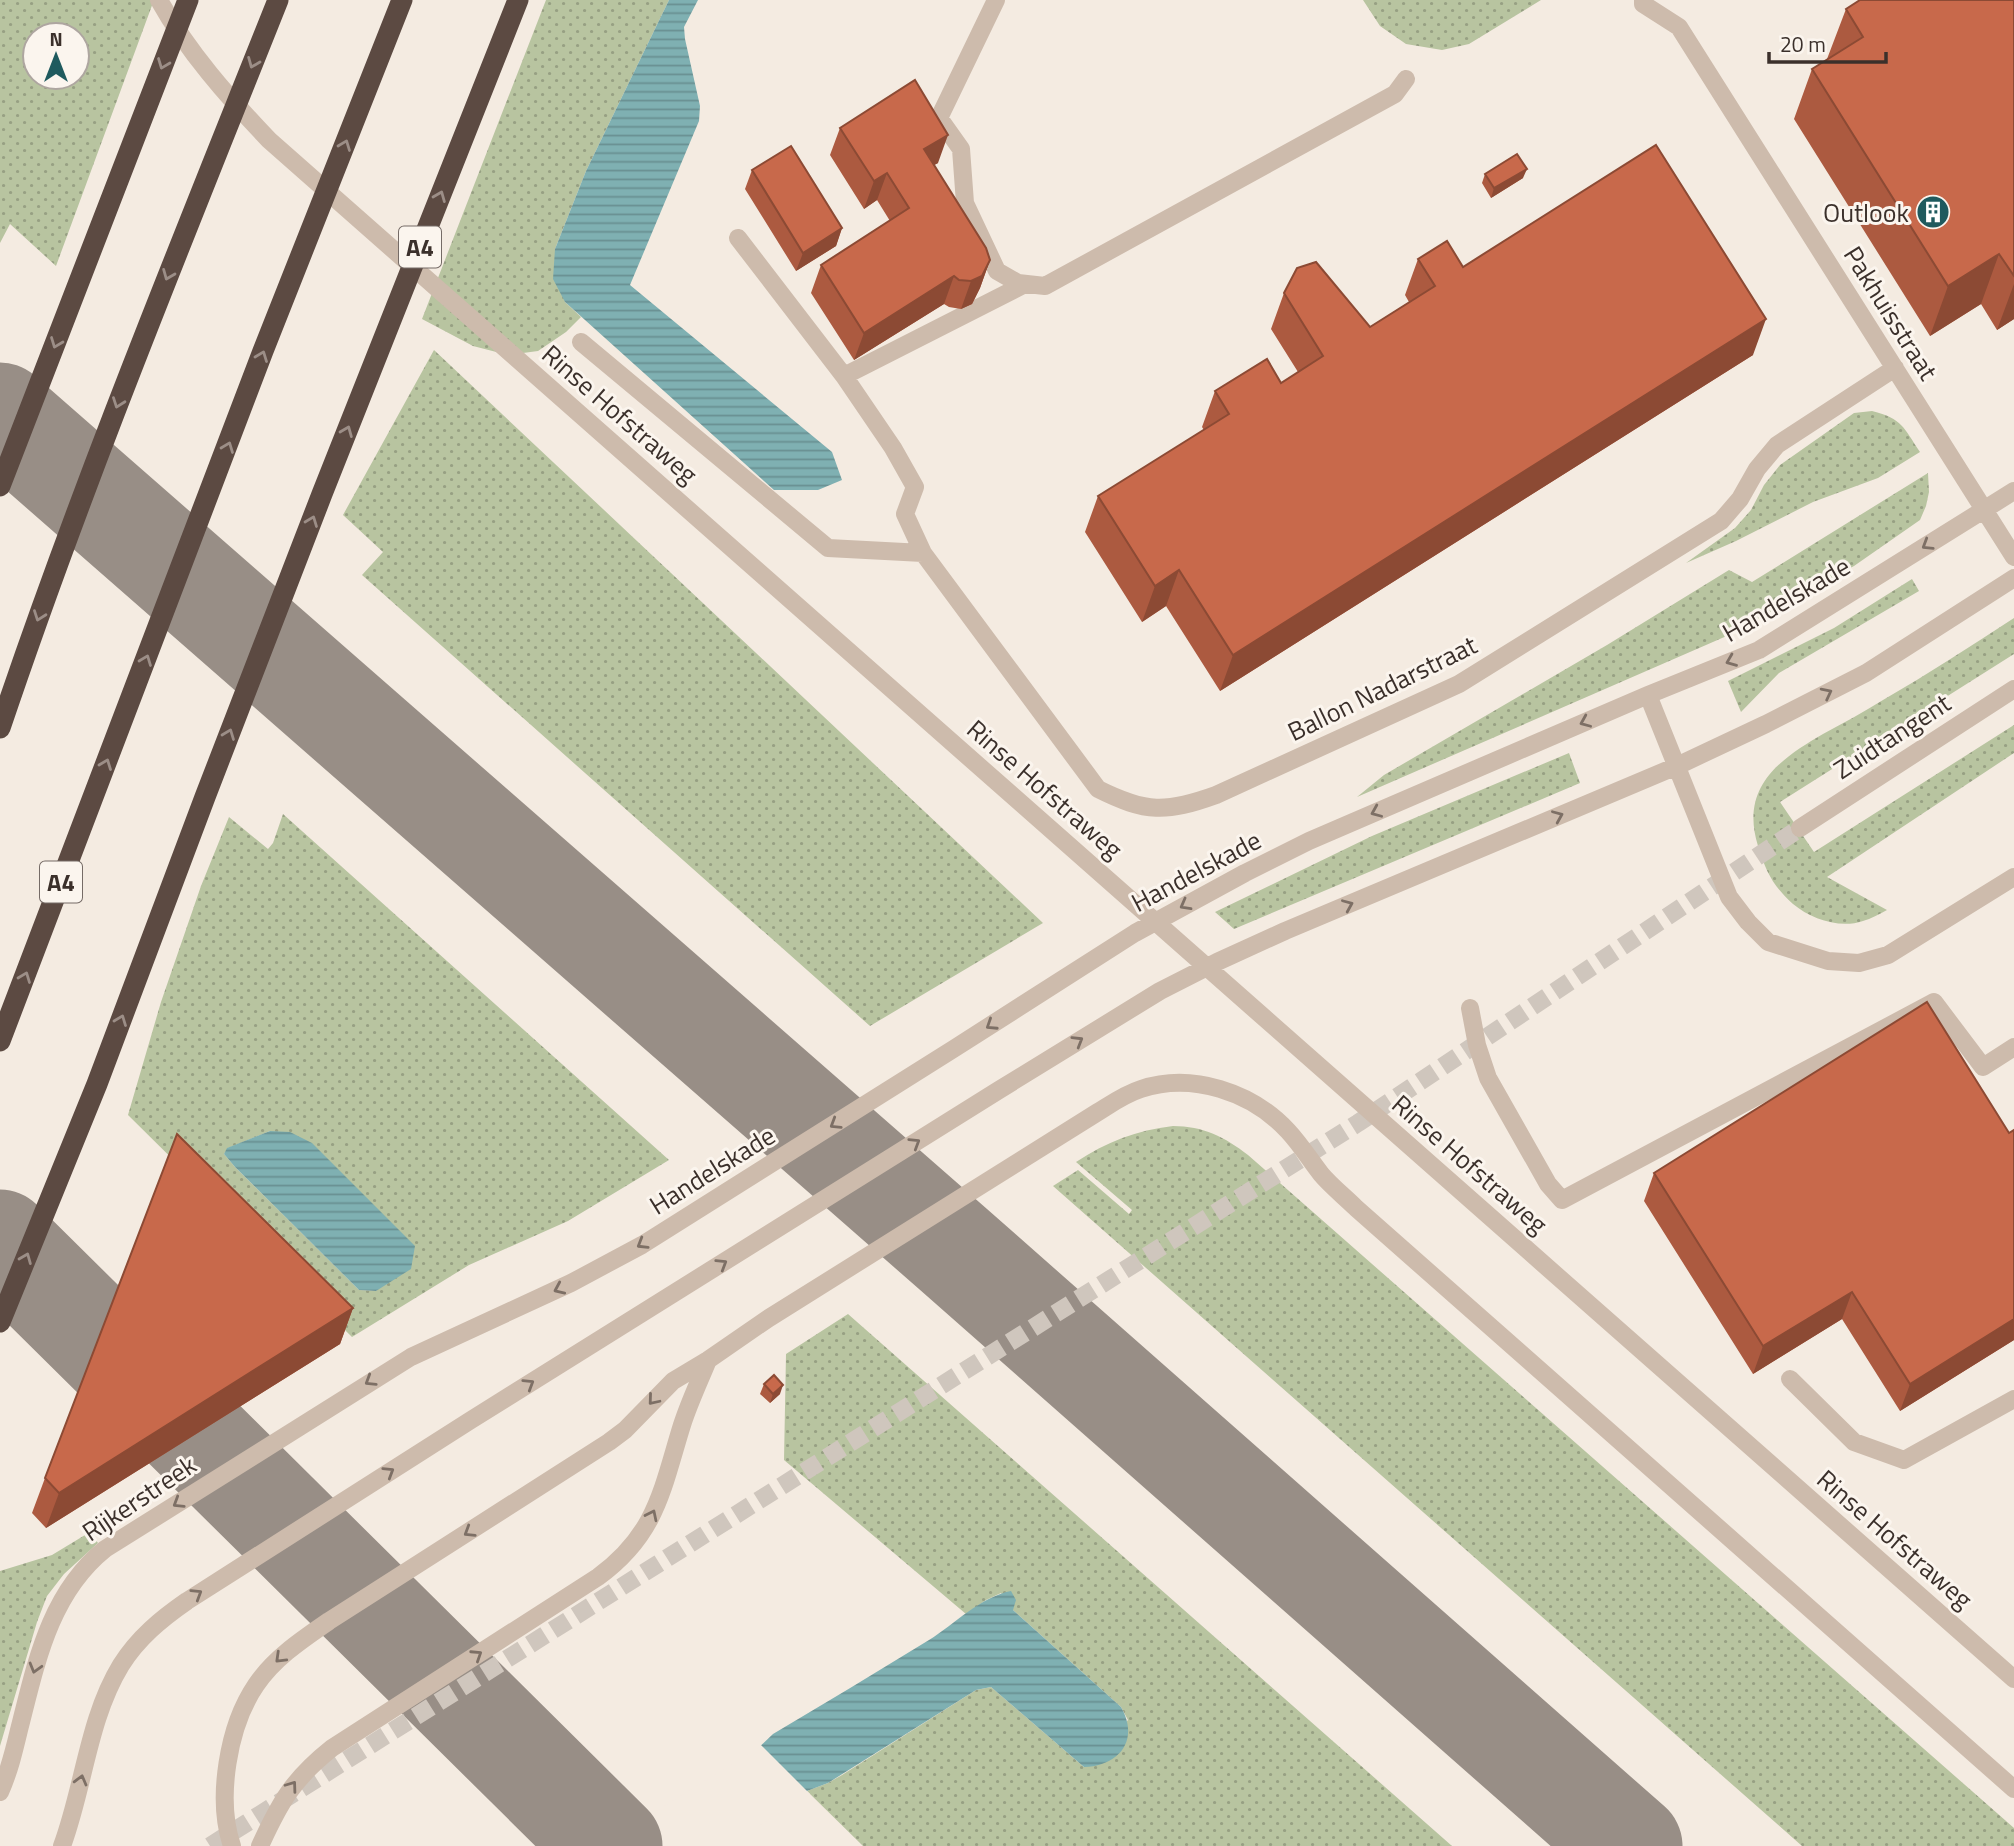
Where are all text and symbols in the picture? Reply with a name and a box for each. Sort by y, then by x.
north arrow [21,21,91,91]
scale bar [1769,21,1886,65]
text: N [49,24,63,53]
text: 20 m [1780,28,1826,60]
one-way arrow [158,57,172,69]
one-way arrow [247,57,261,69]
one-way arrow [336,139,350,151]
one-way arrow [432,191,446,203]
place label: Outlook [1823,193,1909,232]
building icon: Outlook [1914,193,1952,231]
road number: A4 [399,226,441,268]
street label: Pakhuisstraat [1834,238,1948,388]
one-way arrow [163,268,177,280]
street label: Rinse Hofstraweg [533,335,707,493]
one-way arrow [50,337,64,349]
one-way arrow [253,351,267,363]
one-way arrow [113,396,127,408]
one-way arrow [339,425,353,437]
one-way arrow [219,442,233,454]
one-way arrow [303,516,317,528]
one-way arrow [1921,537,1934,550]
street label: Handelskade [1715,547,1857,651]
one-way arrow [33,610,47,622]
street label: Ballon Nadarstraat [1281,625,1483,751]
one-way arrow [1726,653,1738,667]
one-way arrow [138,654,152,666]
street label: Zuidtangent [1826,684,1958,788]
one-way arrow [1819,687,1832,701]
street label: Rinse Hofstraweg [958,710,1132,868]
one-way arrow [1580,714,1592,728]
one-way arrow [221,728,235,740]
one-way arrow [98,759,112,771]
one-way arrow [1371,804,1383,818]
one-way arrow [1551,810,1563,824]
street label: Handelskade [1124,820,1268,922]
road number: A4 [40,862,82,902]
one-way arrow [1180,897,1192,911]
one-way arrow [1341,899,1354,913]
one-way arrow [16,971,30,983]
one-way arrow [112,1015,126,1027]
one-way arrow [986,1017,999,1030]
one-way arrow [1071,1037,1084,1050]
street label: Rinse Hofstraweg [1383,1085,1557,1243]
one-way arrow [830,1115,843,1128]
street label: Handelskade [642,1116,782,1224]
one-way arrow [907,1138,920,1151]
one-way arrow [637,1236,650,1249]
one-way arrow [17,1253,31,1265]
one-way arrow [714,1259,727,1272]
one-way arrow [554,1281,566,1295]
one-way arrow [365,1373,378,1386]
one-way arrow [521,1380,534,1393]
one-way arrow [649,1392,661,1405]
street label: Rijkerstreek [74,1445,204,1551]
street label: Rinse Hofstraweg [1808,1460,1982,1618]
one-way arrow [381,1468,394,1481]
one-way arrow [172,1494,185,1507]
one-way arrow [644,1510,658,1522]
one-way arrow [464,1523,477,1536]
one-way arrow [189,1590,202,1603]
one-way arrow [275,1650,288,1663]
one-way arrow [469,1650,482,1663]
one-way arrow [28,1662,43,1674]
one-way arrow [73,1775,87,1787]
one-way arrow [284,1781,297,1794]

